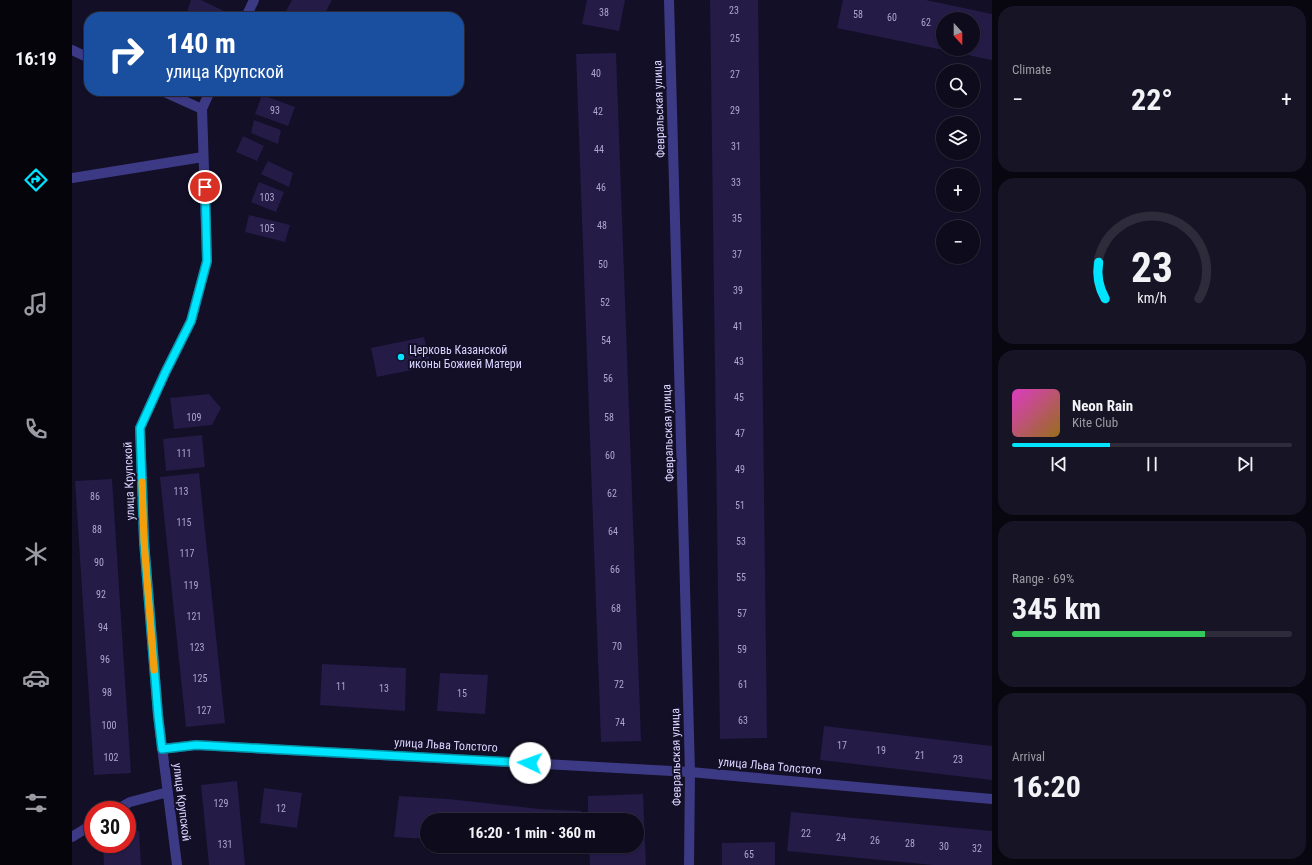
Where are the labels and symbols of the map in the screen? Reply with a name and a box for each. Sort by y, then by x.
house number: 23 [729,5,739,16]
house number: 38 [599,7,609,18]
house number: 58 [853,9,863,20]
house number: 60 [887,12,897,23]
north arrow [936,12,980,56]
house number: 62 [921,17,931,28]
house number: 25 [730,33,740,44]
street label: Февральская улица [650,60,668,158]
house number: 40 [591,68,601,79]
house number: 27 [730,69,740,80]
house number: 93 [270,105,280,116]
house number: 29 [730,105,740,116]
house number: 42 [593,106,603,117]
house number: 31 [731,141,741,152]
house number: 44 [594,144,604,155]
pin [188,170,222,204]
house number: 33 [731,177,741,188]
house number: 46 [596,182,606,193]
house number: 103 [260,192,274,203]
house number: 35 [732,213,742,224]
house number: 48 [597,220,607,231]
house number: 105 [260,223,274,234]
house number: 37 [732,249,742,260]
house number: 50 [598,259,608,270]
house number: 39 [733,285,743,296]
house number: 52 [600,297,610,308]
house number: 41 [733,321,743,332]
house number: 54 [601,335,611,346]
place label: Церковь Казанской иконы Божией Матери [409,343,522,371]
marker: Церковь Казанской иконы Божией Матери [396,352,406,362]
house number: 43 [734,356,744,367]
house number: 56 [603,373,613,384]
street label: Февральская улица [659,384,677,482]
house number: 45 [734,392,744,403]
house number: 109 [187,412,201,423]
house number: 58 [604,412,614,423]
house number: 47 [735,428,745,439]
street label: улица Крупской [121,441,137,521]
house number: 111 [177,448,191,459]
house number: 60 [605,450,615,461]
house number: 49 [735,464,745,475]
house number: 113 [174,486,188,497]
house number: 62 [607,488,617,499]
house number: 86 [90,491,100,502]
house number: 51 [735,500,745,511]
house number: 115 [177,517,191,528]
house number: 88 [92,524,102,535]
house number: 64 [608,526,618,537]
house number: 53 [736,536,746,547]
house number: 117 [180,548,194,559]
house number: 90 [94,557,104,568]
house number: 66 [610,564,620,575]
house number: 55 [736,572,746,583]
house number: 119 [184,580,198,591]
house number: 92 [96,589,106,600]
house number: 68 [611,603,621,614]
house number: 57 [737,608,747,619]
house number: 121 [187,611,201,622]
house number: 94 [98,622,108,633]
house number: 70 [612,641,622,652]
house number: 123 [190,642,204,653]
house number: 59 [737,644,747,655]
house number: 96 [100,654,110,665]
house number: 125 [193,673,207,684]
house number: 72 [614,679,624,690]
house number: 61 [738,679,748,690]
house number: 11 [336,681,346,692]
house number: 13 [379,683,389,694]
house number: 98 [102,687,112,698]
house number: 15 [457,688,467,699]
house number: 127 [197,705,211,716]
street label: Февральская улица [668,708,684,806]
house number: 63 [738,715,748,726]
house number: 74 [615,717,625,728]
house number: 100 [102,720,116,731]
street label: улица Льва Толстого [394,735,498,755]
house number: 17 [837,740,847,751]
position arrow [509,742,551,784]
house number: 19 [876,745,886,756]
house number: 21 [915,750,925,761]
house number: 102 [104,752,118,763]
house number: 23 [953,754,963,765]
street label: улица Льва Толстого [718,755,822,777]
street label: улица Крупской [170,762,194,842]
house number: 129 [214,798,228,809]
speed limit sign: 30 [84,801,136,853]
house number: 12 [276,803,286,814]
house number: 22 [801,828,811,839]
house number: 24 [836,832,846,843]
house number: 26 [870,835,880,846]
house number: 28 [905,838,915,849]
house number: 131 [218,839,232,850]
house number: 30 [939,841,949,852]
house number: 32 [972,843,982,854]
house number: 65 [744,849,754,860]

